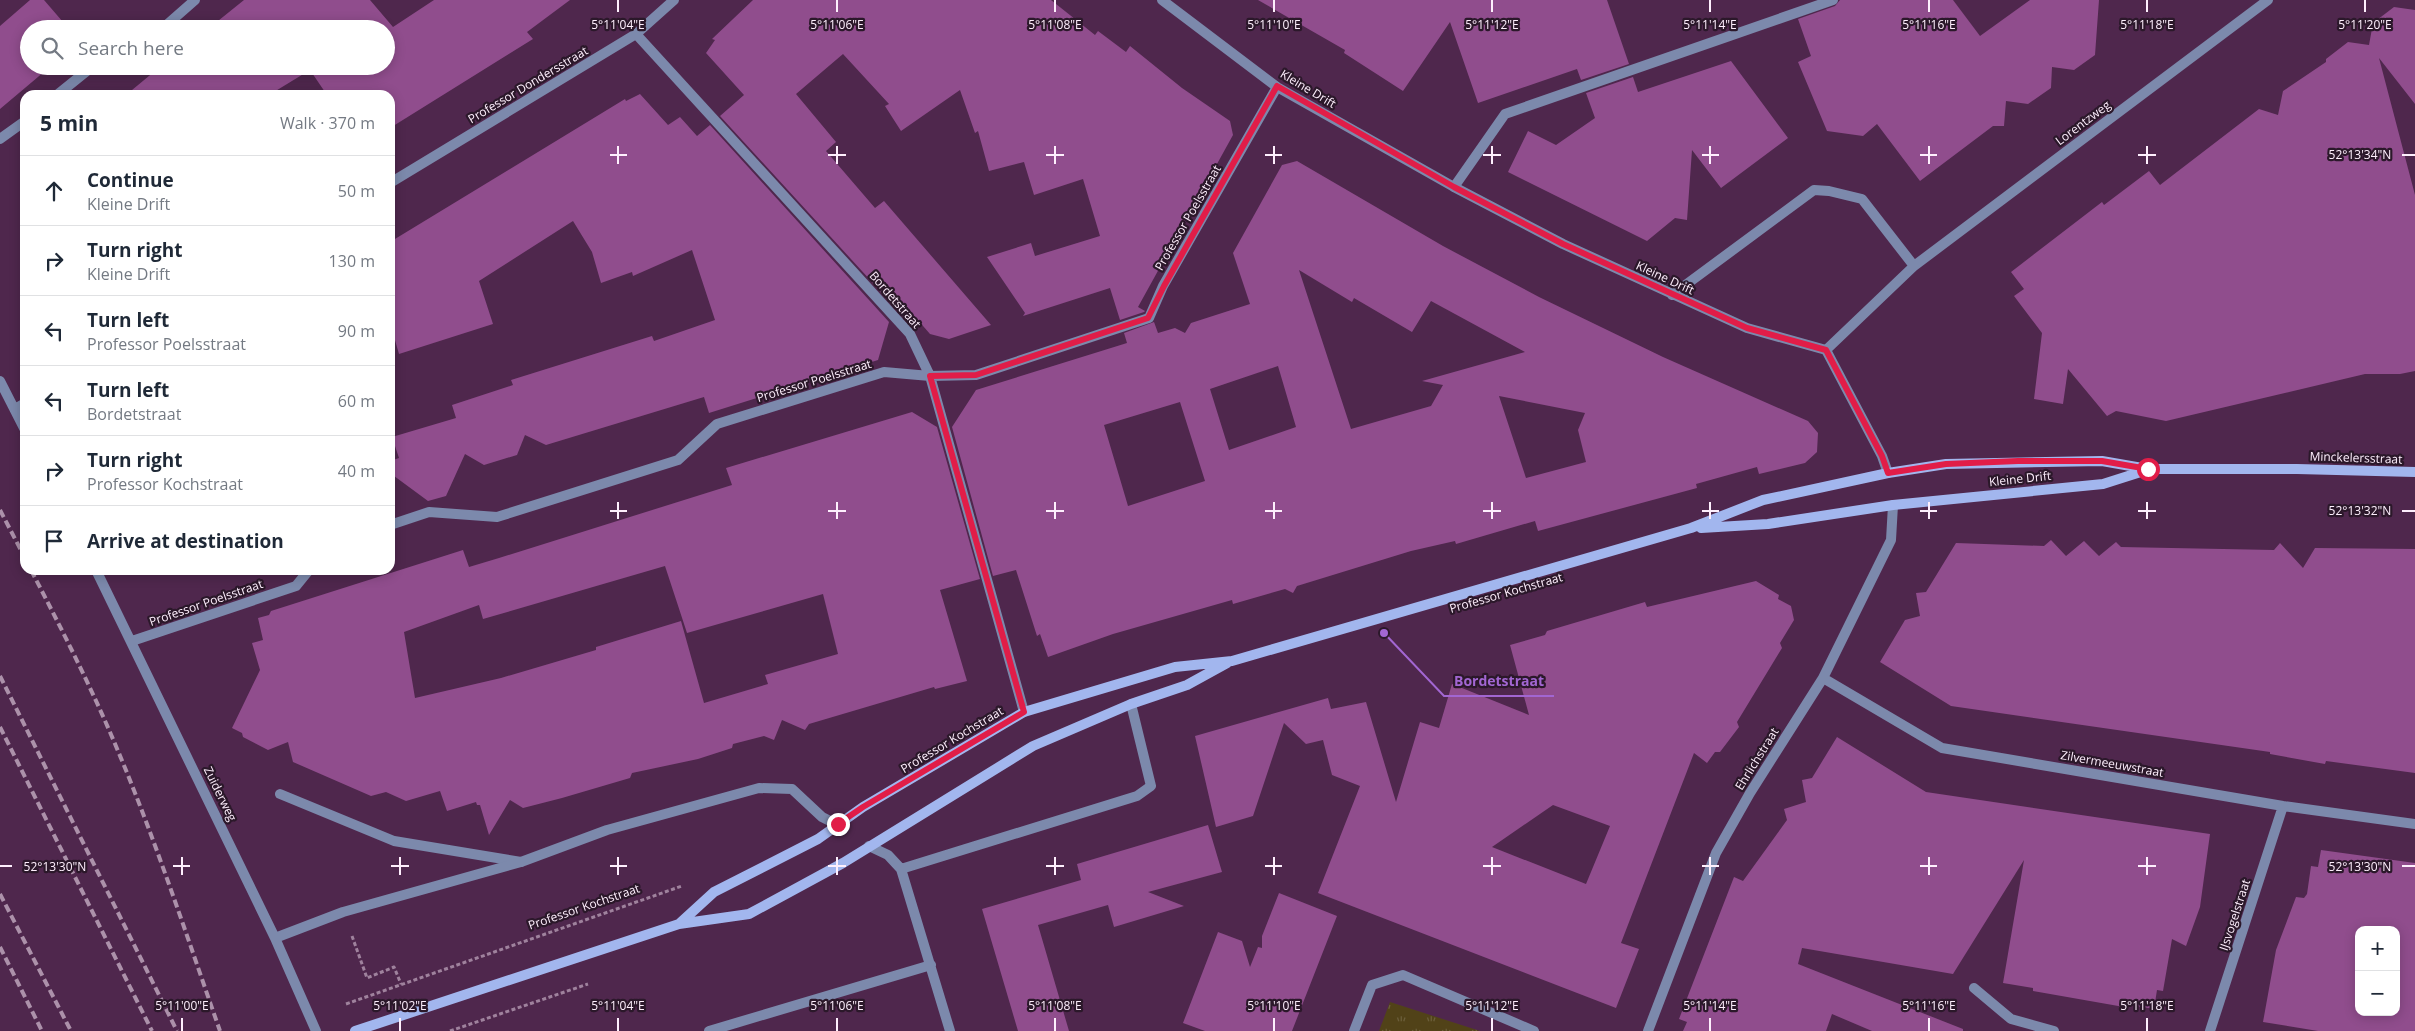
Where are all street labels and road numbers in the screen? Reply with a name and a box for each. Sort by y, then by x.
street label: Professor Dondersstraat [465,42,591,127]
street label: Kleine Drift [1277,65,1339,112]
street label: Lorentzweg [2052,96,2114,149]
street label: Professor Poelsstraat [1150,162,1225,274]
street label: Kleine Drift [1633,257,1697,298]
street label: Bordetstraat [866,267,925,332]
street label: Professor Poelsstraat [754,355,873,406]
street label: Minckelersstraat [2309,447,2403,468]
street label: Kleine Drift [1988,467,2052,490]
street label: Professor Kochstraat [1447,568,1564,617]
street label: Professor Poelsstraat [147,575,265,630]
street label: Professor Kochstraat [897,702,1006,777]
street label: Ehrlichstraat [1731,724,1782,793]
street label: Zilvermeeuwstraat [2059,746,2165,781]
street label: Zuiderweg [200,764,241,824]
street label: IJsvogelstraat [2215,877,2254,953]
street label: Professor Kochstraat [526,879,642,934]

